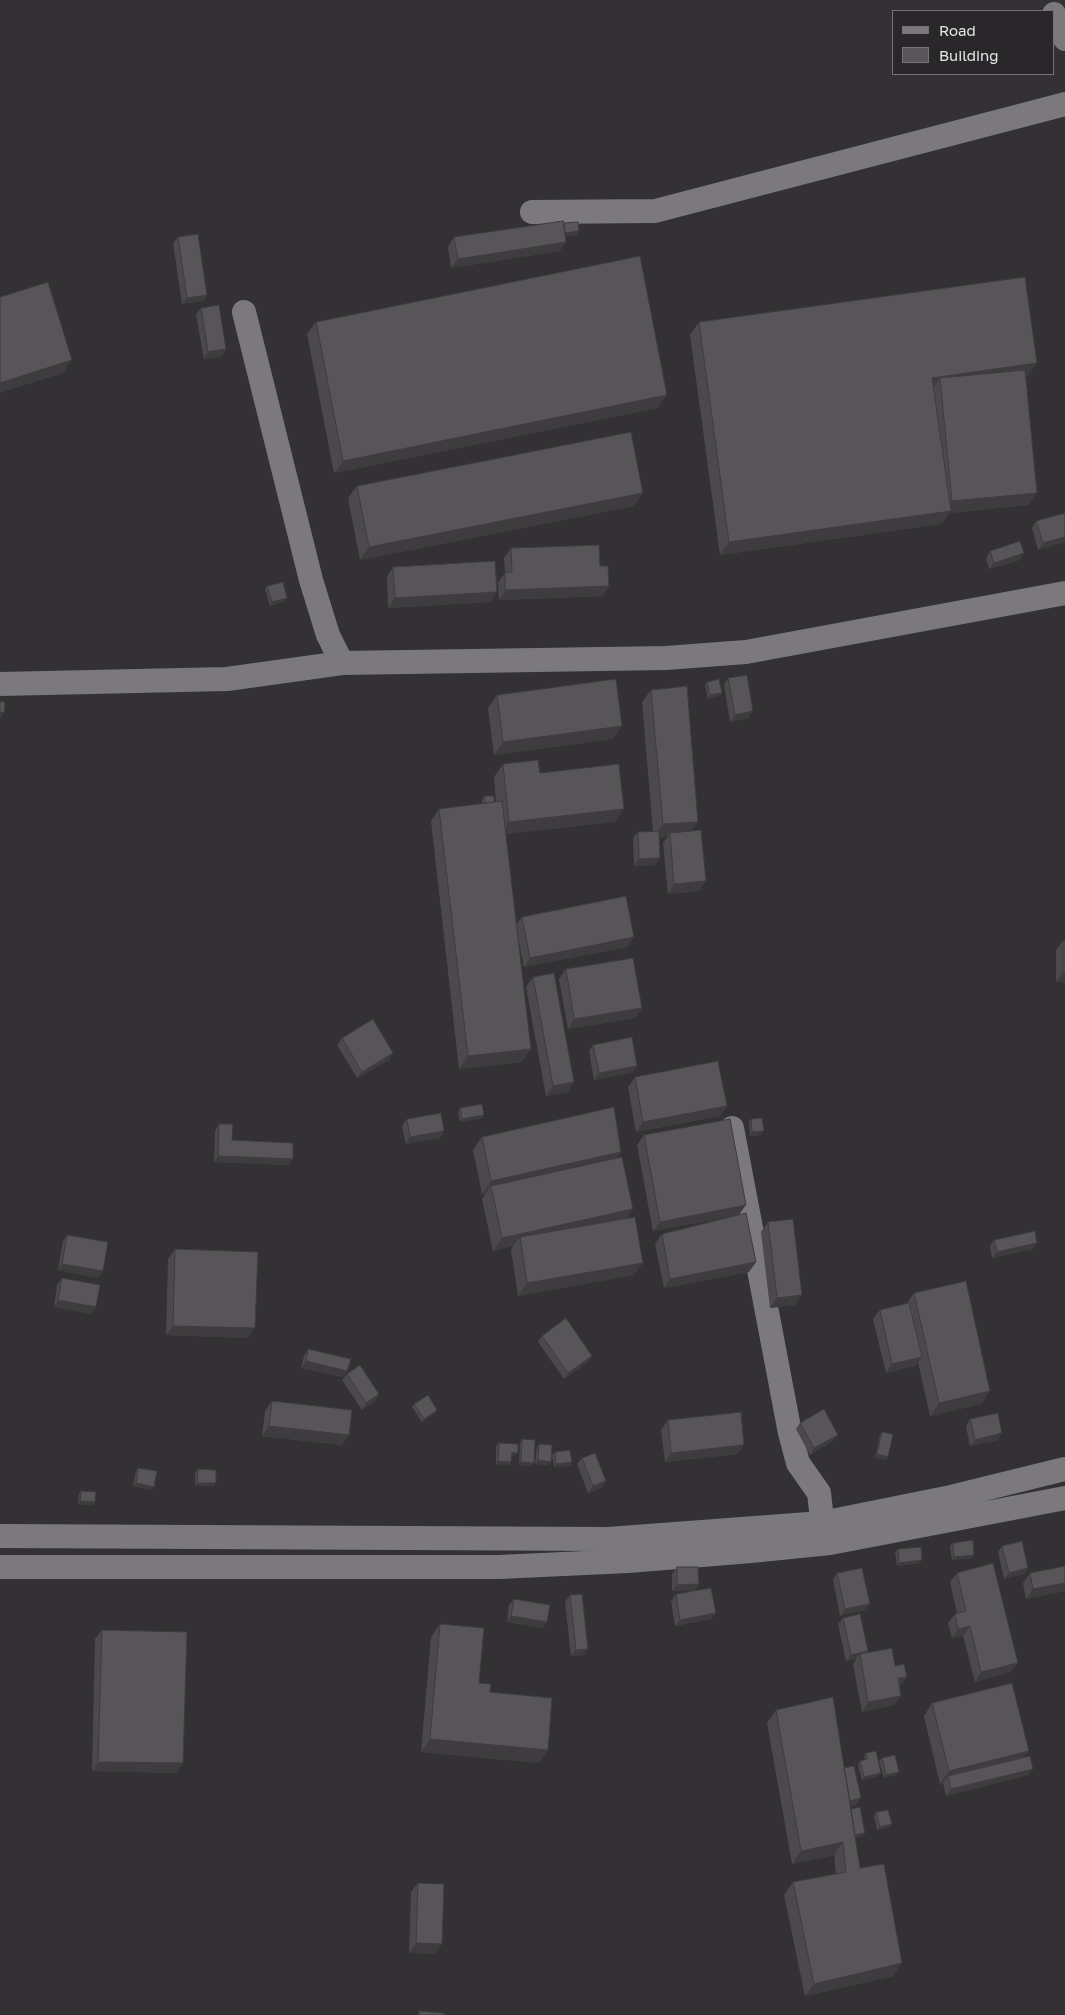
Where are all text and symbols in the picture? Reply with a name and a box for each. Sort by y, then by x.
legend [892,10,1055,75]
text: Road [939,21,976,39]
text: Building [939,46,999,64]

